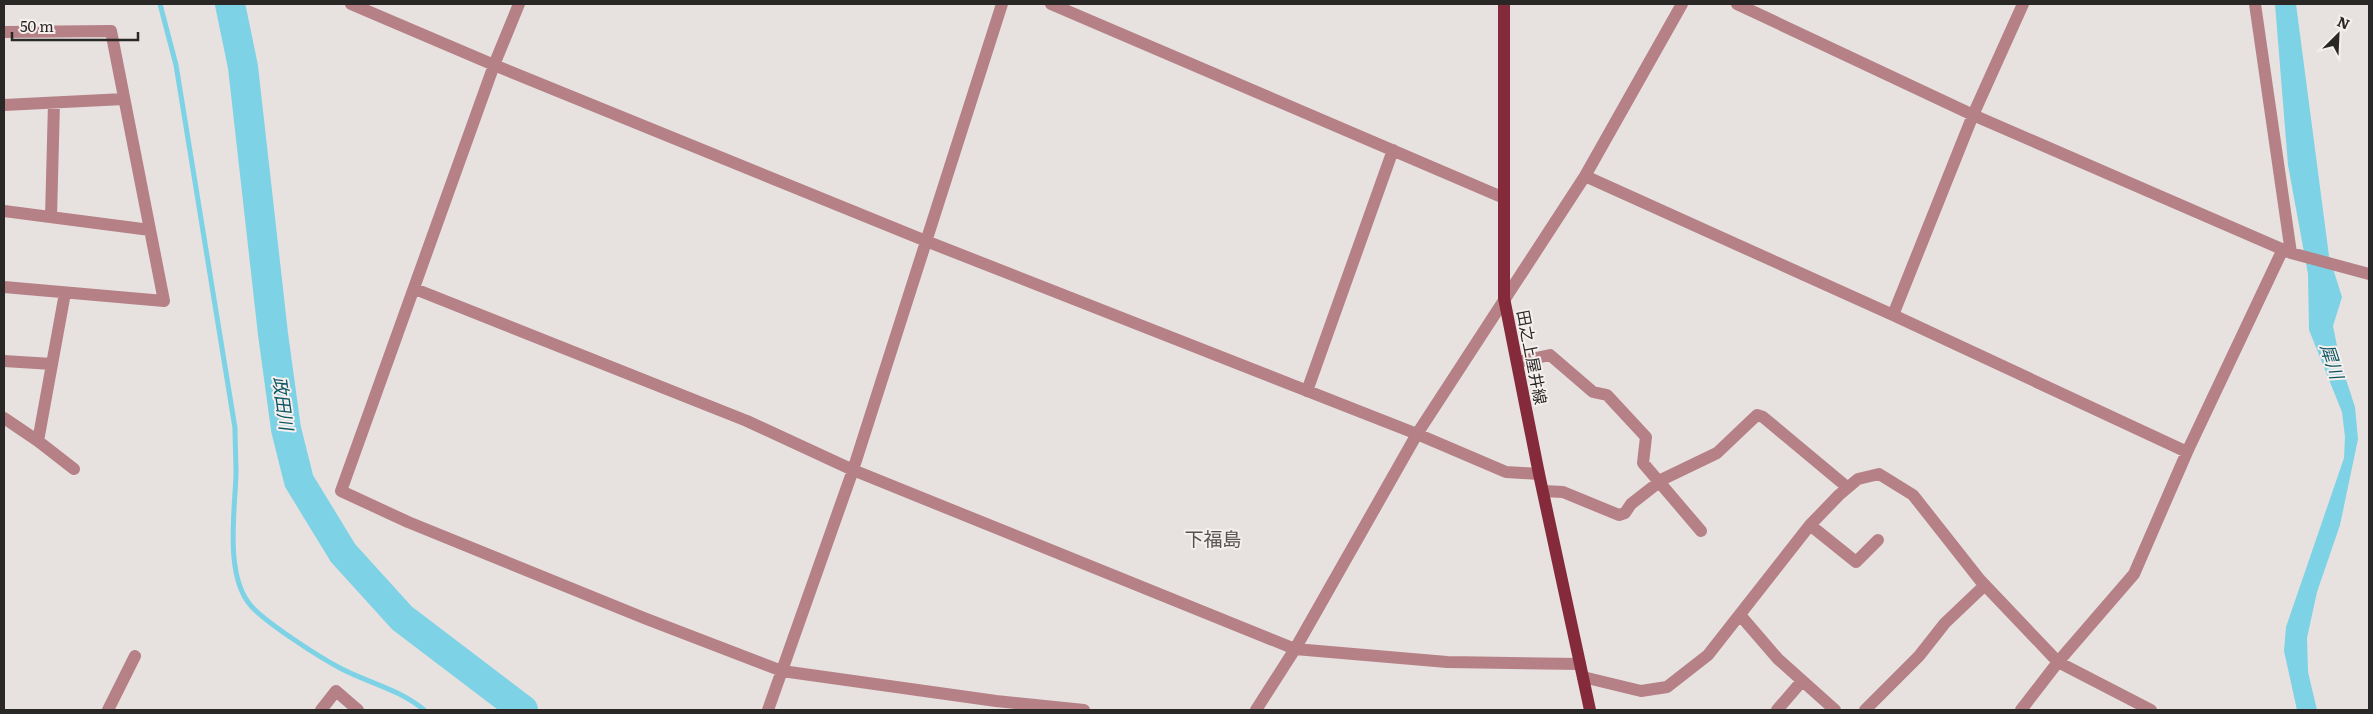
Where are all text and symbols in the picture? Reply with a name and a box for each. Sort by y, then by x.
scale bar [12,10,139,42]
north arrow [2313,10,2363,60]
text: N [2334,11,2353,34]
text: 50 m [20,14,54,37]
street label: 田之上屋井線 [1512,308,1554,406]
water label: 犀川 [2315,340,2352,384]
water label: 政田川 [267,374,301,434]
district label: 下福島 [1184,524,1242,552]

